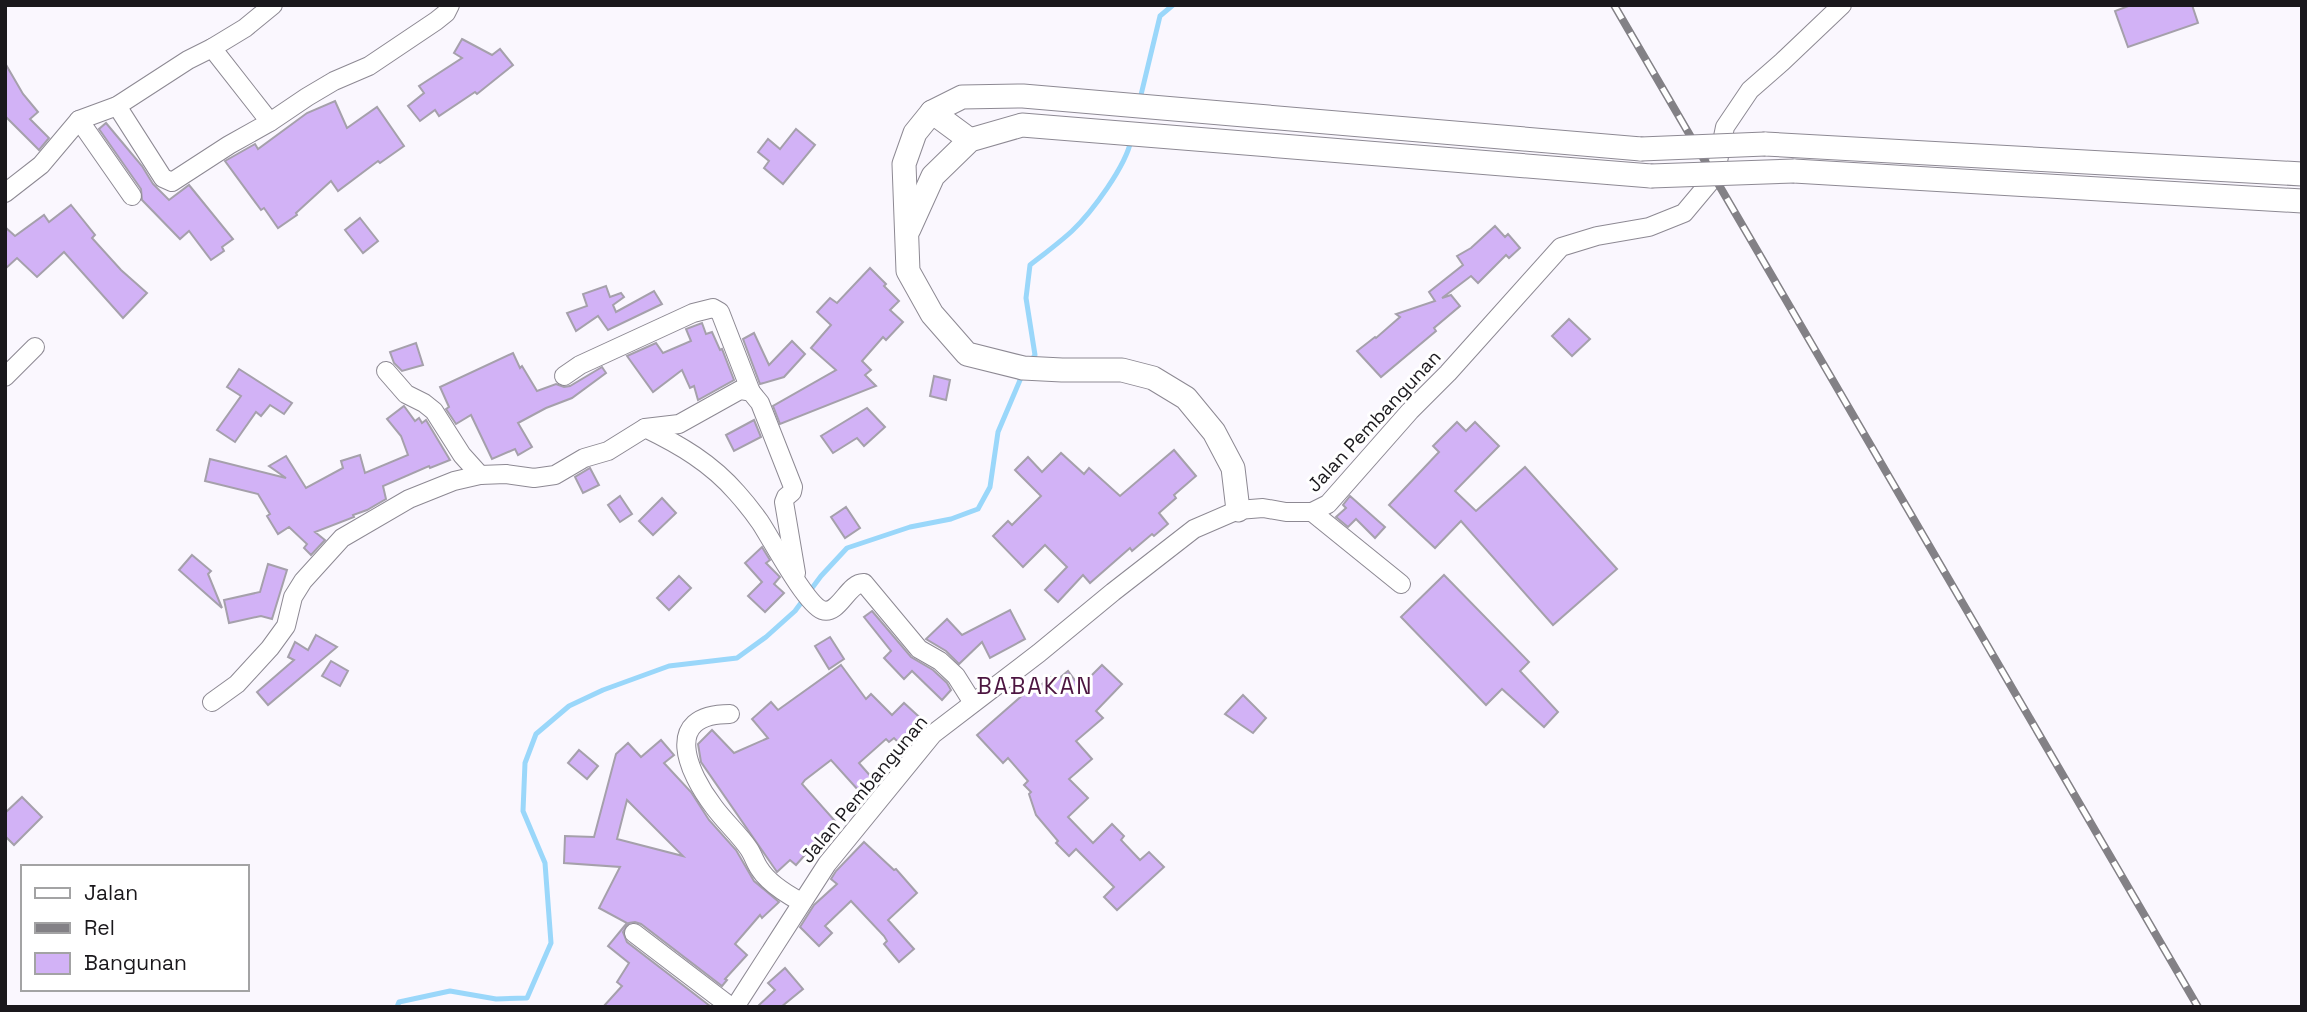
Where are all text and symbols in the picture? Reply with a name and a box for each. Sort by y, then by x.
street label: Jalan Pembangunan [1302,345,1446,497]
district label: BABAKAN [977,671,1093,701]
street label: Jalan Pembangunan [795,710,933,868]
legend [21,865,248,991]
text: Jalan [84,879,138,906]
text: Rel [84,914,115,941]
text: Bangunan [84,949,187,976]

